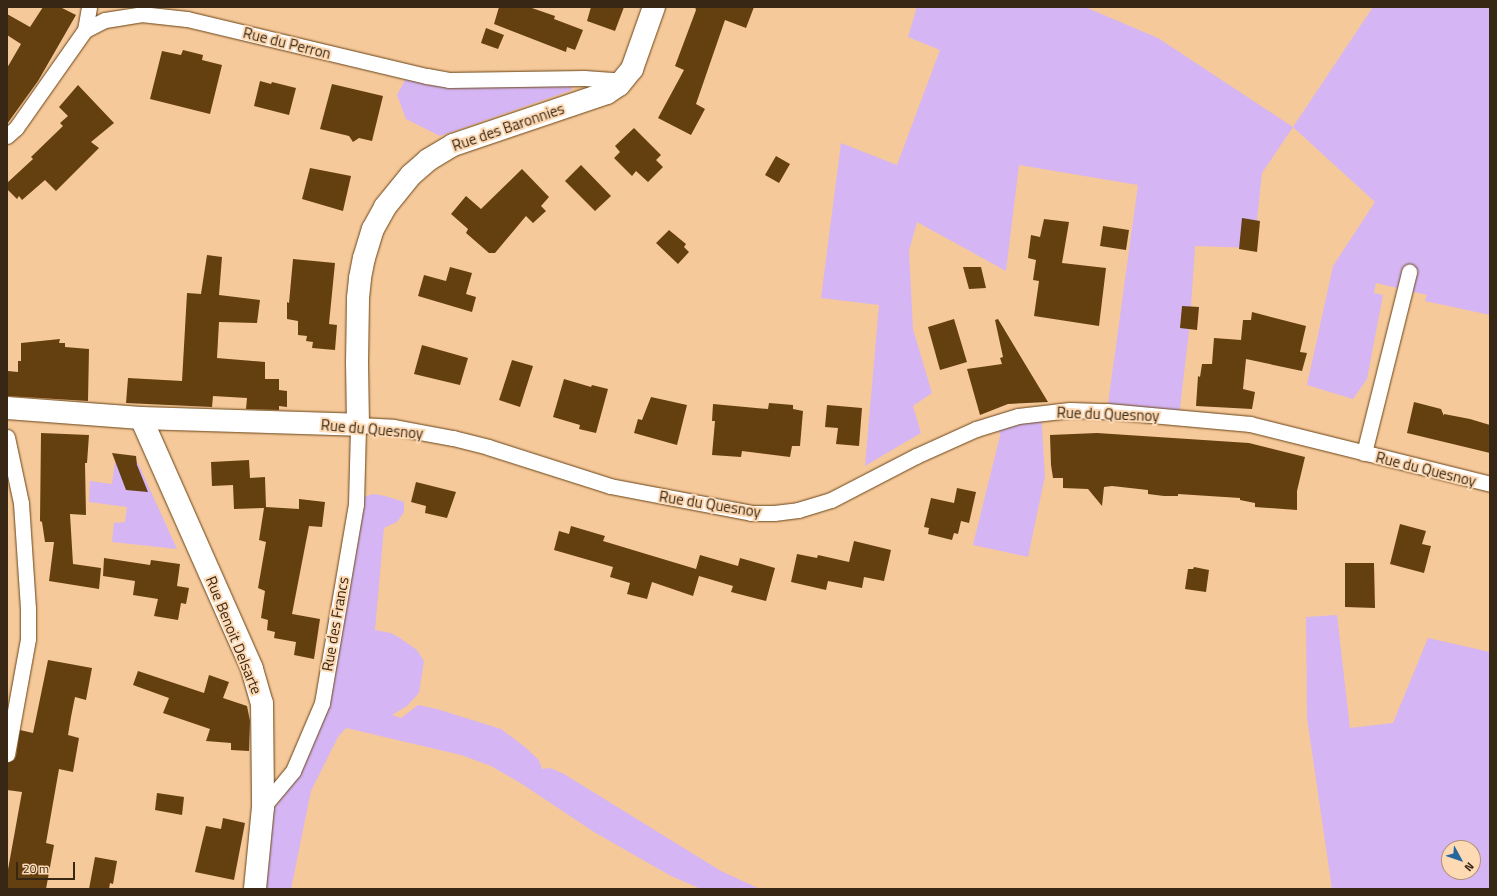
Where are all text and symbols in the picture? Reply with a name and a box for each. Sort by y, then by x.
street label: Rue du Perron [241,23,333,63]
street label: Rue des Baronnies [450,99,566,155]
street label: Rue du Quesnoy [1056,403,1160,425]
street label: Rue du Quesnoy [320,416,424,442]
street label: Rue du Quesnoy [1374,448,1478,490]
street label: Rue du Quesnoy [658,487,762,521]
street label: Rue Benoit Delsarte [202,573,266,697]
street label: Rue des Francs [318,575,352,673]
north arrow [1441,840,1481,880]
scale bar [18,854,77,880]
text: 20 m [23,859,49,878]
text: N [1461,859,1478,875]

